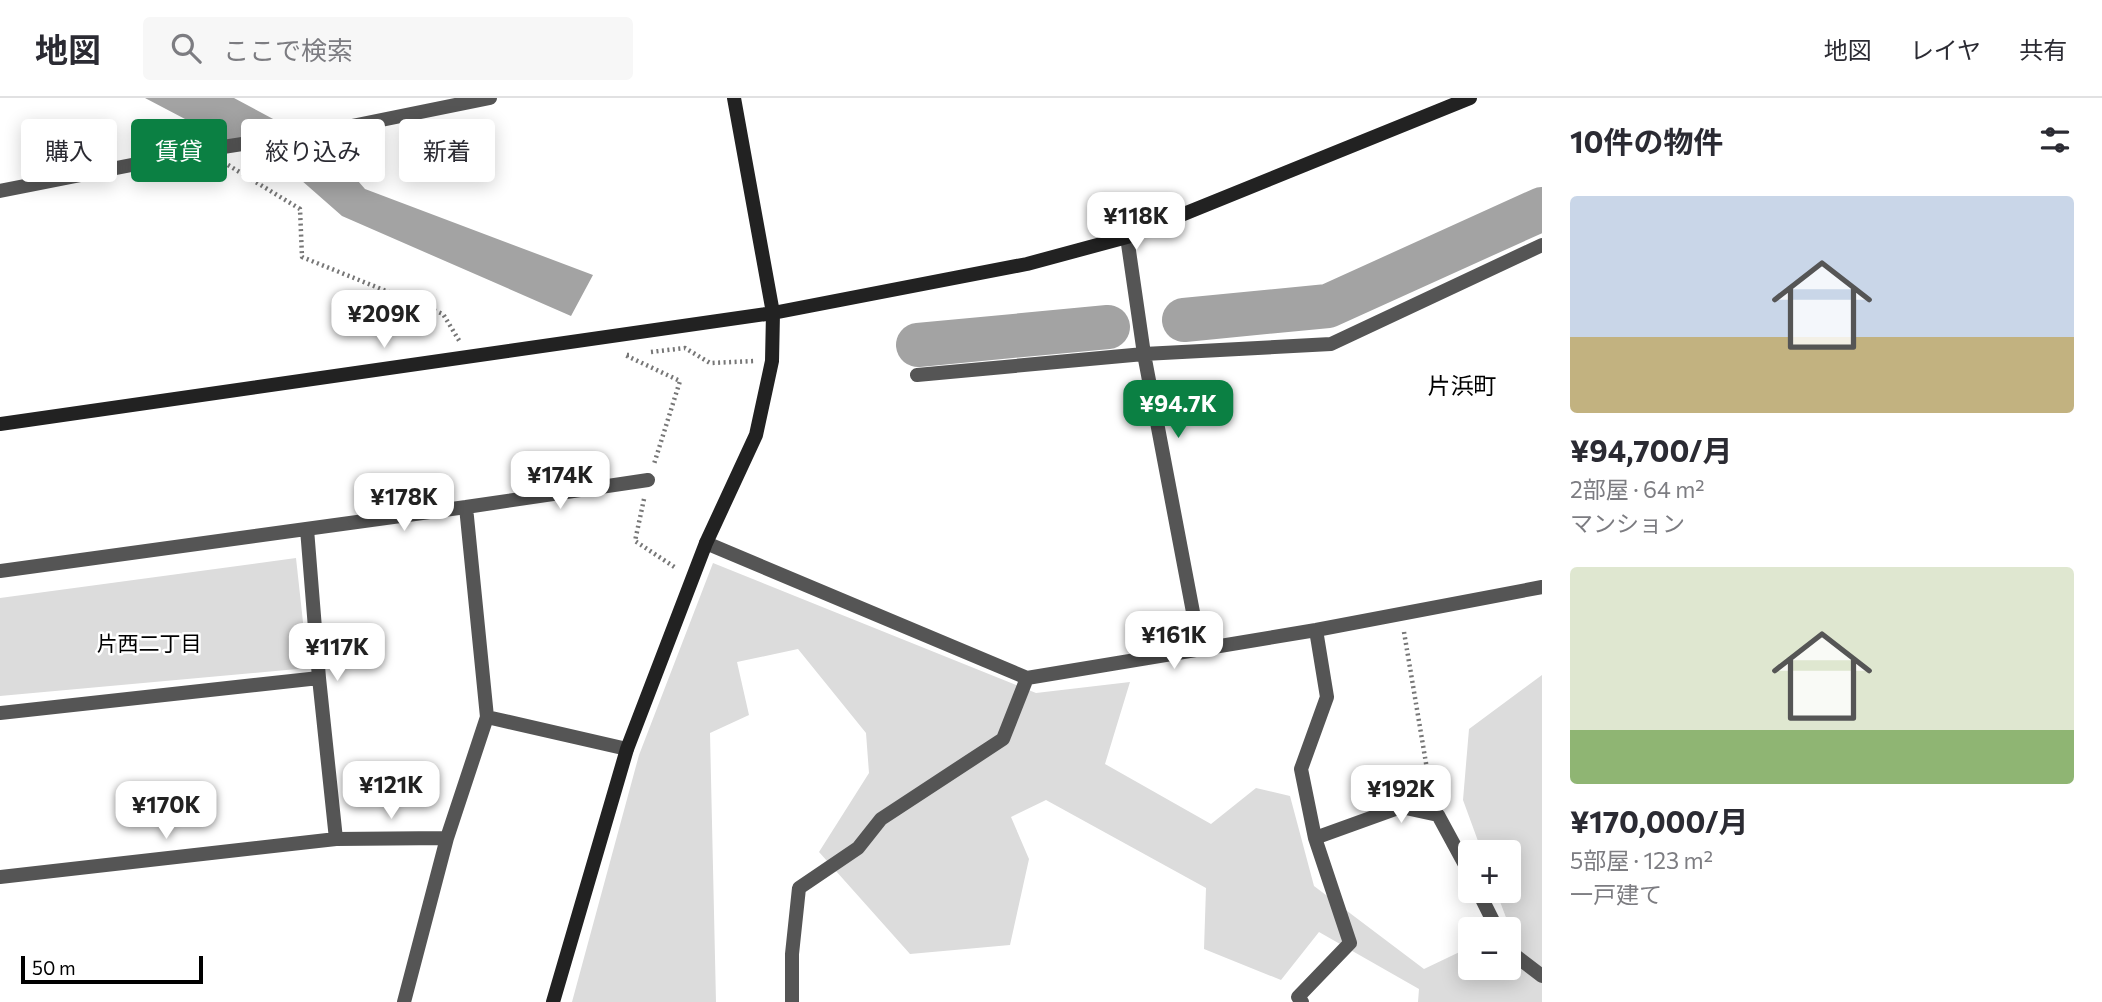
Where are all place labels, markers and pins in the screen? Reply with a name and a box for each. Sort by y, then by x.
pin: ¥118K [1087,192,1185,252]
pin: ¥209K [335,290,433,350]
pin: ¥94.7K [1121,380,1235,440]
pin: ¥174K [511,452,609,511]
pin: ¥178K [355,474,453,533]
pin: ¥161K [1125,612,1223,671]
pin: ¥117K [288,624,386,683]
pin: ¥121K [342,762,440,821]
pin: ¥192K [1352,766,1450,825]
pin: ¥170K [117,782,215,841]

